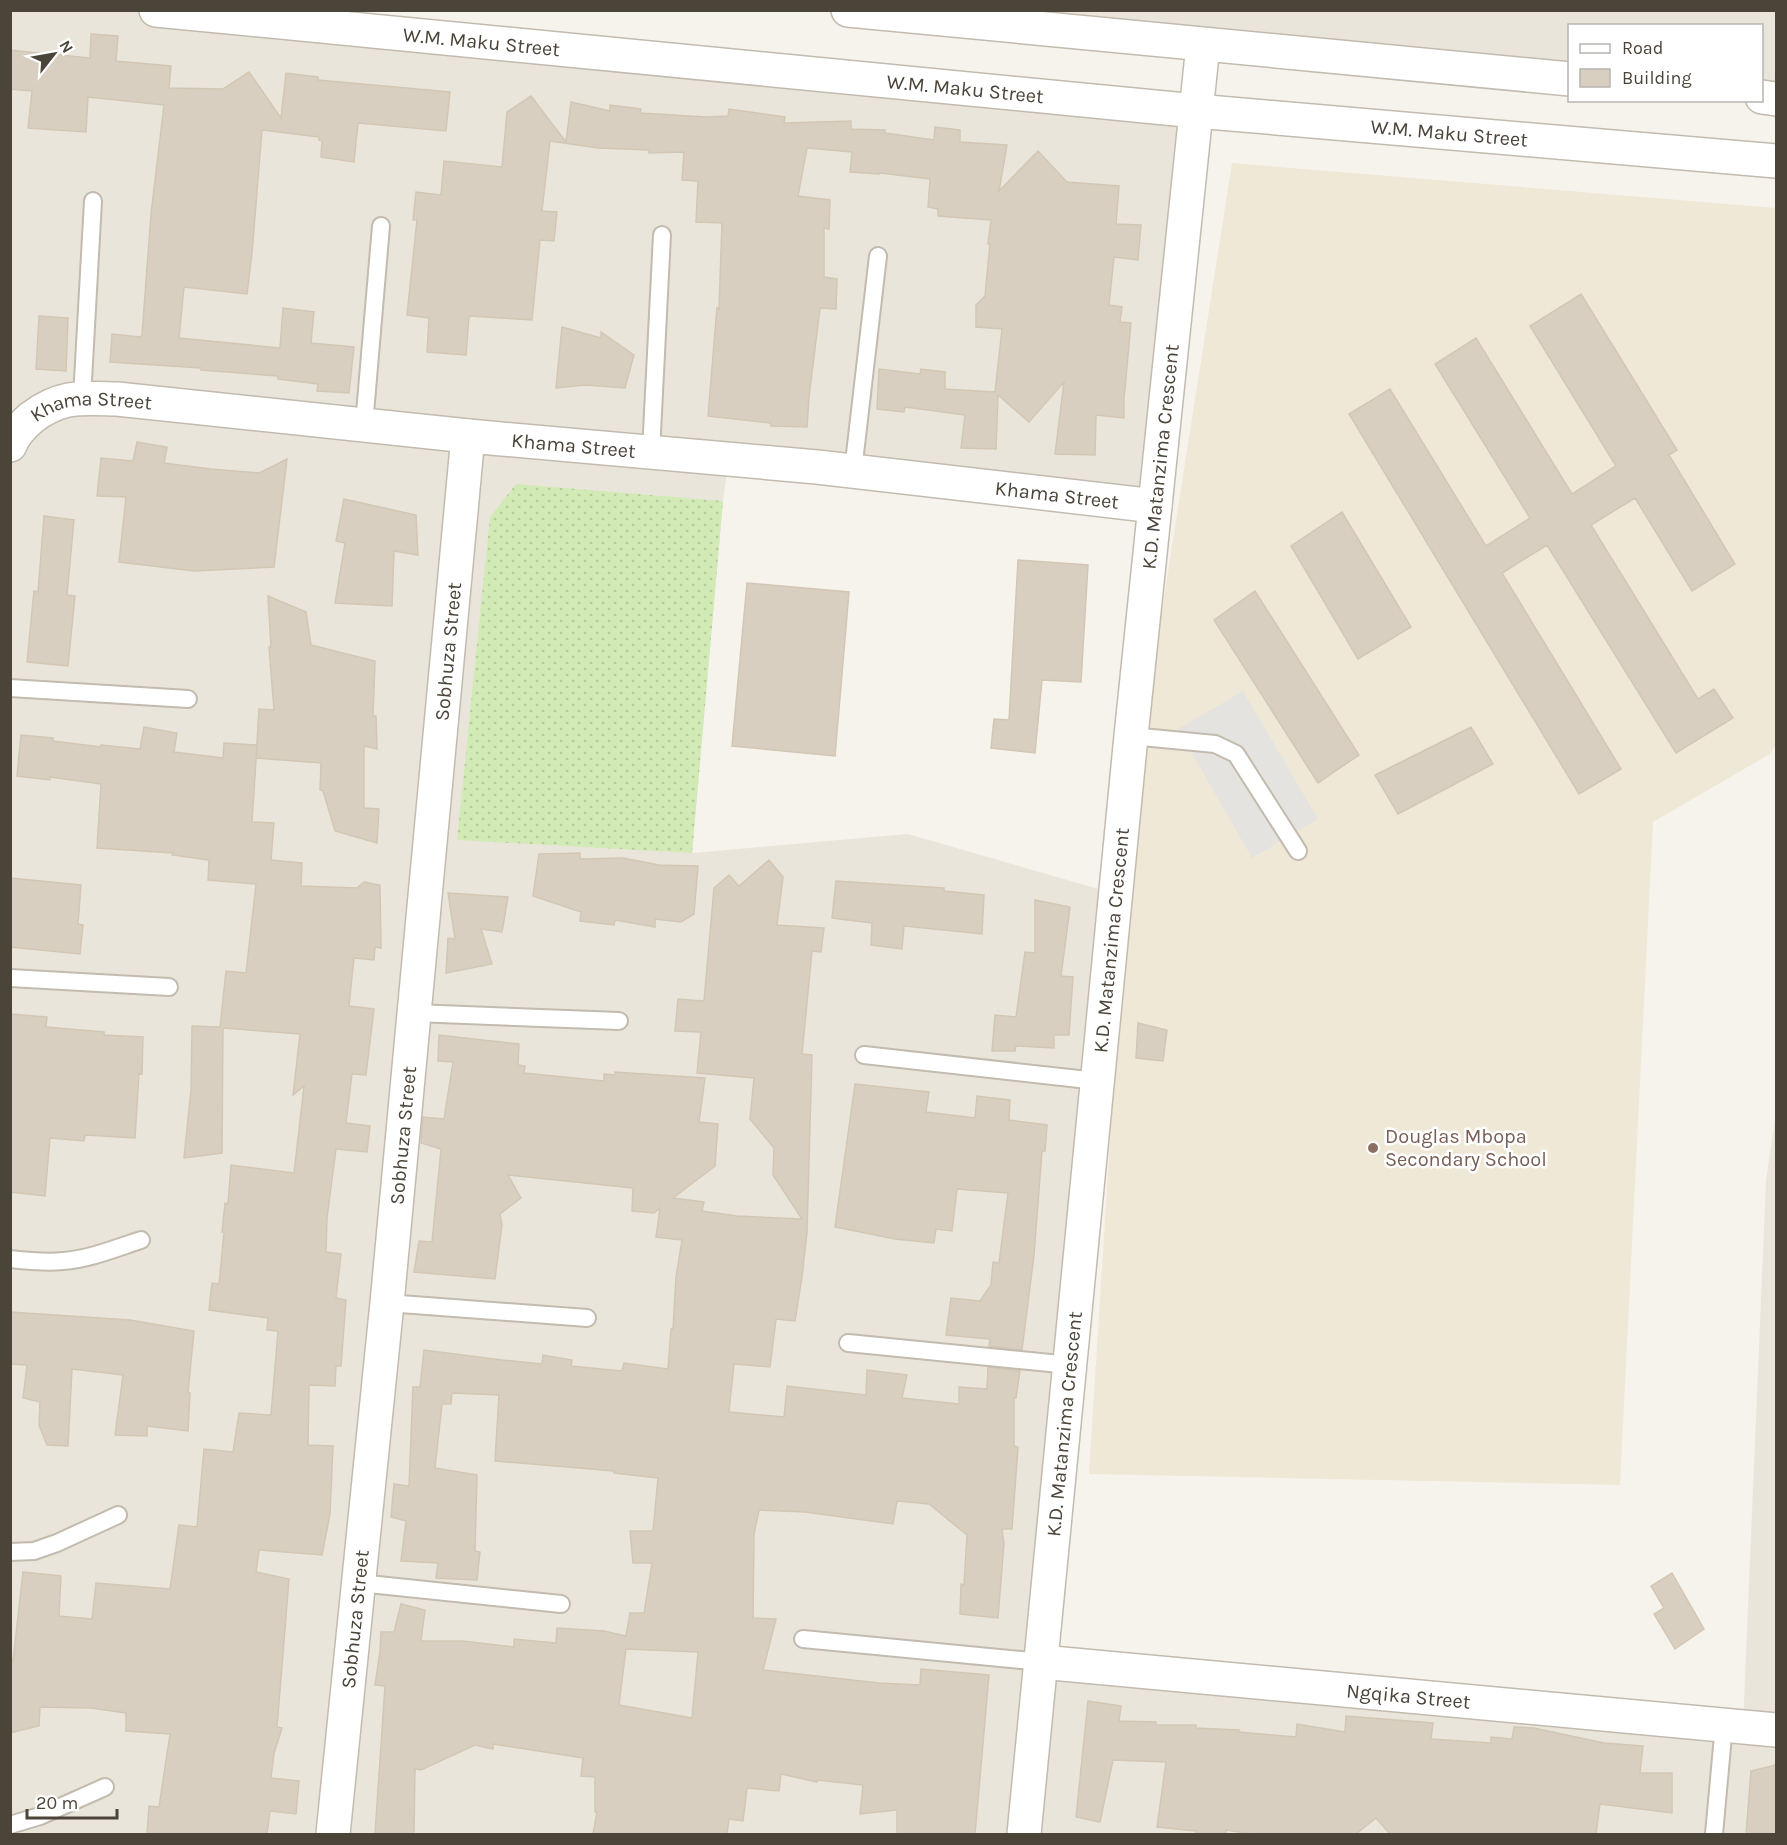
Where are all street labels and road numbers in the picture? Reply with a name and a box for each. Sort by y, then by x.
street label: W.M. Maku Street [402,23,562,61]
street label: W.M. Maku Street [885,70,1045,108]
street label: W.M. Maku Street [1370,115,1529,152]
street label: K.D. Matanzima Crescent [1137,343,1184,571]
street label: Khama Street [26,387,154,427]
street label: Khama Street [510,429,637,463]
street label: Khama Street [994,477,1121,514]
street label: Sobhuza Street [430,581,466,722]
street label: K.D. Matanzima Crescent [1089,826,1134,1054]
street label: Sobhuza Street [385,1065,421,1206]
street label: K.D. Matanzima Crescent [1042,1310,1087,1538]
street label: Sobhuza Street [337,1548,374,1690]
street label: Ngqika Street [1345,1679,1472,1714]

